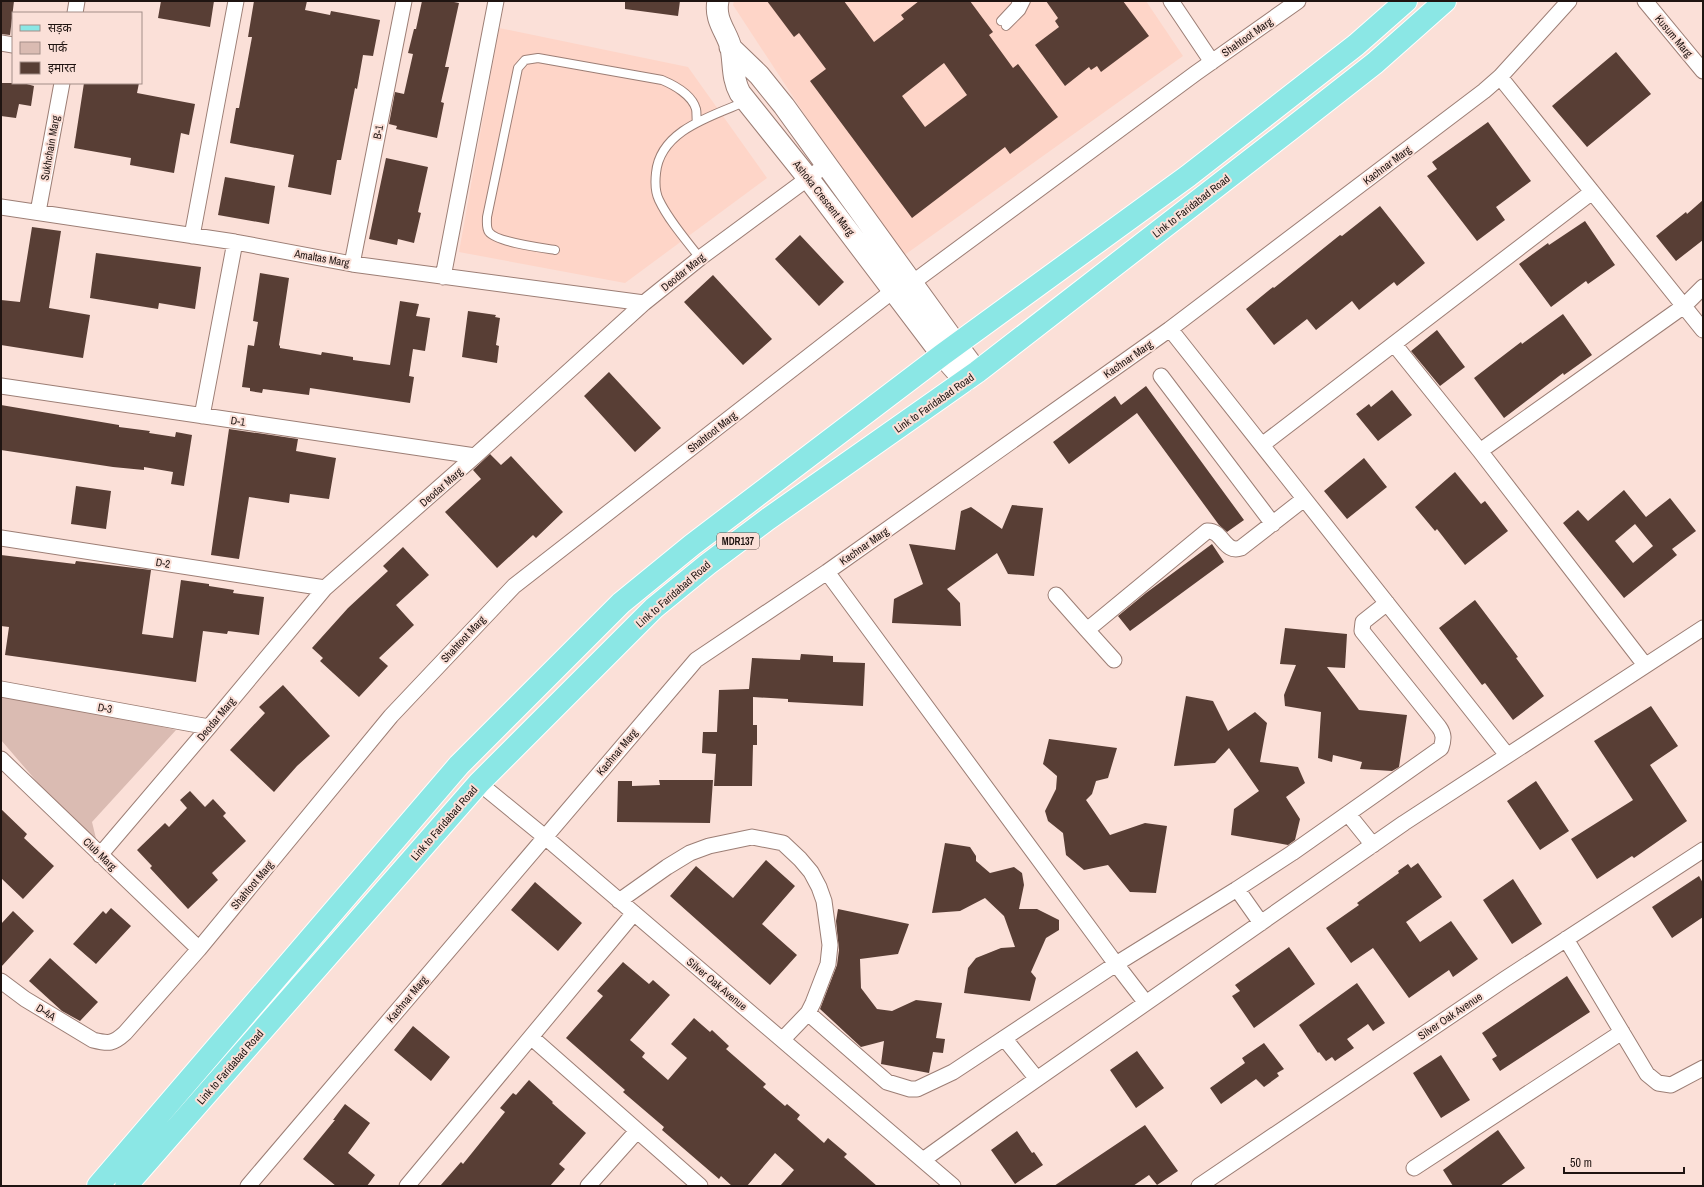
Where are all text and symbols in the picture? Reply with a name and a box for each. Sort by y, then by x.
legend [12,12,142,84]
street label: Kusum Marg [1652,12,1696,60]
street label: Shahtoot Marg [1219,14,1275,60]
text: सड़क [48,20,73,36]
text: पार्क [48,40,68,56]
text: इमारत [48,60,77,76]
street label: Sukhchain Marg [37,114,63,182]
street label: B-1 [370,124,386,140]
street label: Kachnar Marg [1360,142,1414,188]
street label: Ashoka Crescent Marg [790,157,858,238]
street label: Link to Faridabad Road [1150,171,1232,241]
street label: Amaltas Marg [292,246,351,270]
street label: Deodar Marg [658,250,708,294]
street label: Kachnar Marg [1101,337,1155,381]
street label: Link to Faridabad Road [891,370,977,436]
street label: Shahtoot Marg [684,408,740,456]
street label: D-1 [230,413,246,429]
street label: Deodar Marg [417,464,465,510]
street label: Kachnar Marg [837,524,891,568]
road number: MDR137 [717,533,759,549]
street label: D-2 [155,555,171,571]
street label: Link to Faridabad Road [633,558,713,630]
street label: Shahtoot Marg [438,613,488,665]
street label: Deodar Marg [194,694,238,744]
street label: D-3 [97,700,113,716]
street label: Kachnar Marg [593,726,641,778]
street label: Link to Faridabad Road [408,783,480,863]
street label: Club Marg [80,835,120,873]
street label: Shahtoot Marg [228,858,276,912]
street label: Silver Oak Avenue [684,955,750,1013]
street label: Kachnar Marg [383,973,431,1025]
street label: Silver Oak Avenue [1415,989,1485,1043]
street label: D-4A [34,1001,59,1024]
street label: Link to Faridabad Road [194,1027,266,1107]
scale bar [1564,1149,1684,1175]
text: 50 m [1570,1155,1592,1171]

